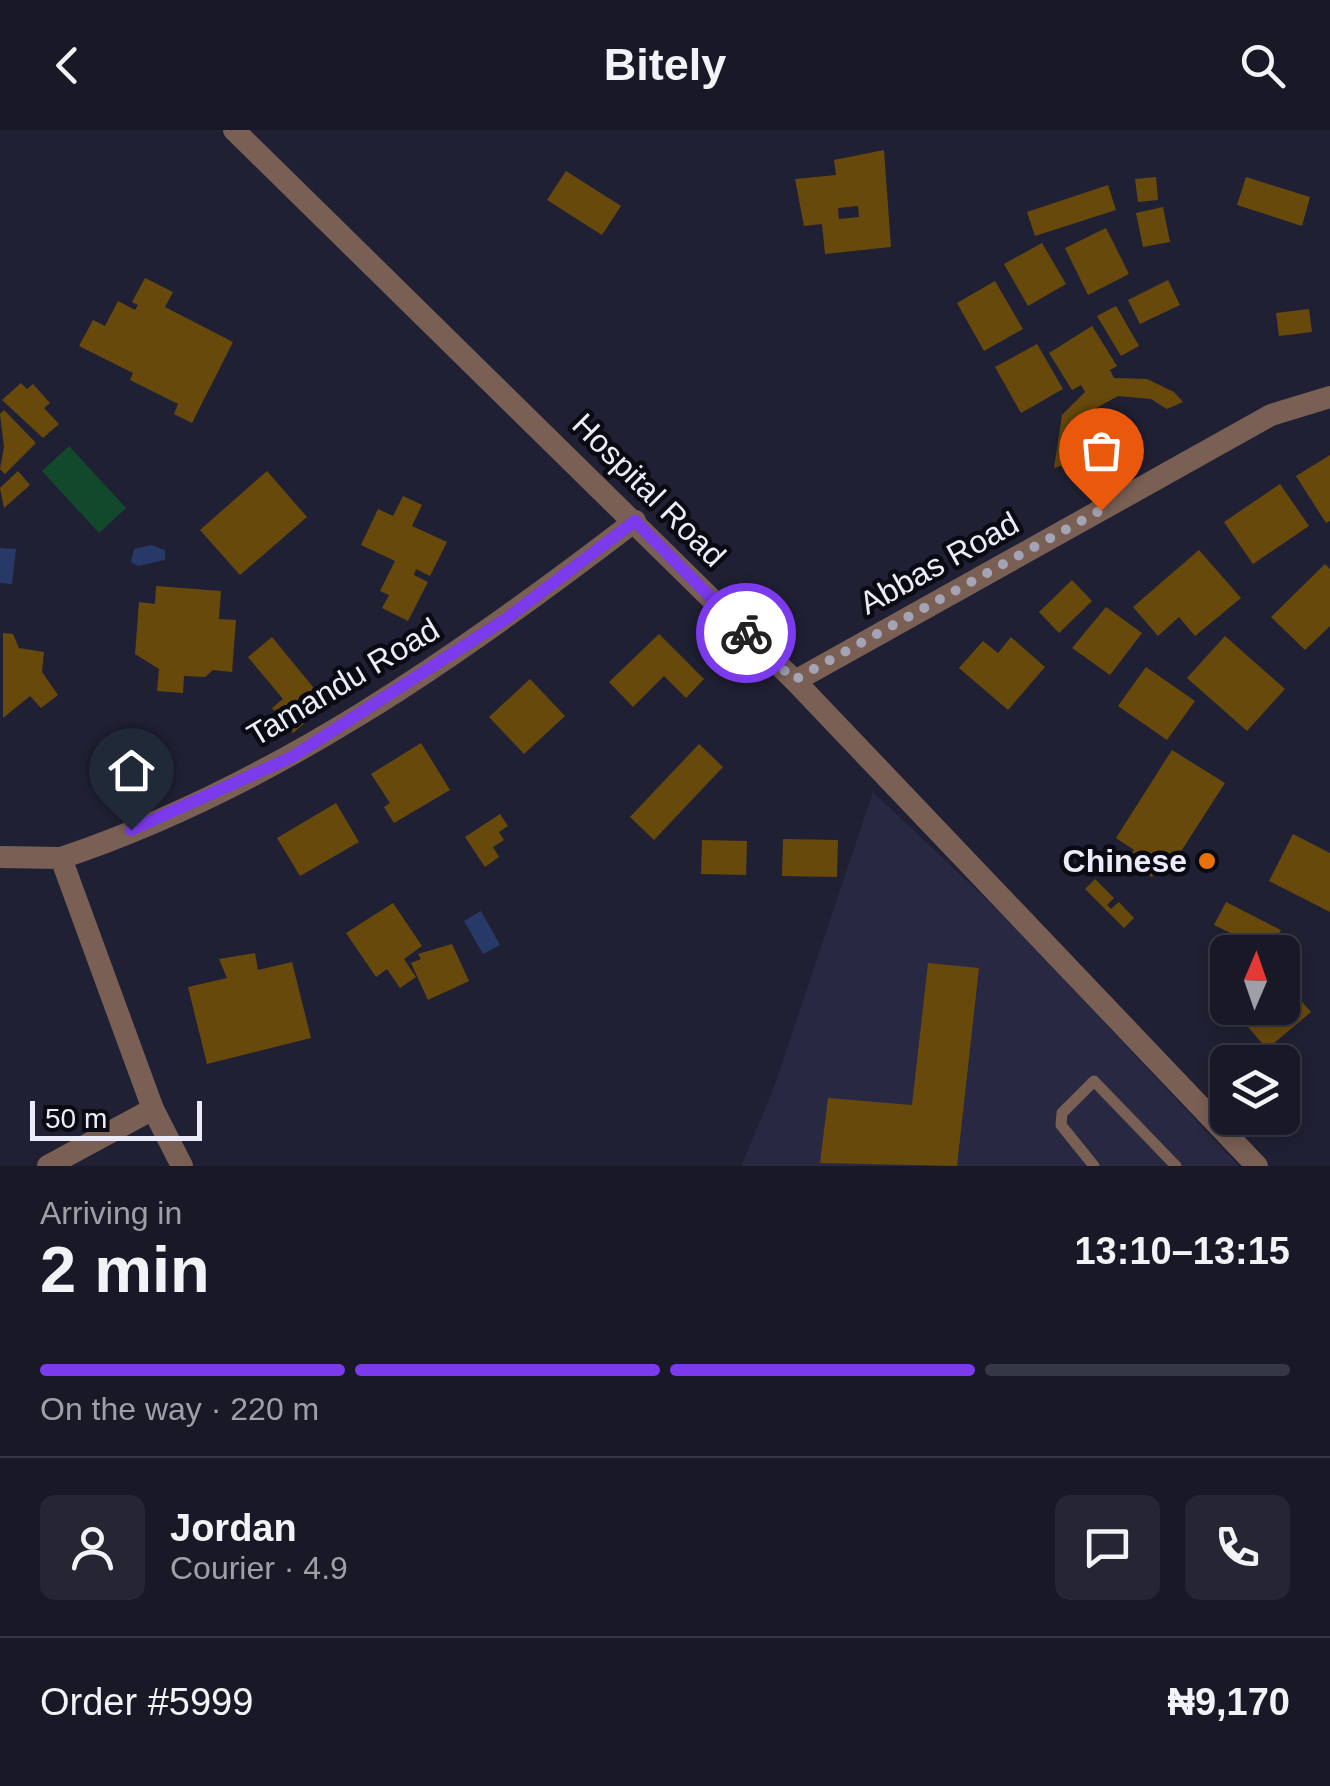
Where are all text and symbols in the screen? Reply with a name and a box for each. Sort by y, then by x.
icon: back [40,38,95,93]
icon: search [1235,38,1290,93]
text: Bitely [604,39,726,90]
street label: Hospital Road [565,406,733,574]
pin [1059,408,1144,511]
icon: bag [1074,423,1129,478]
street label: Abbas Road [853,505,1025,621]
courier [696,583,796,683]
icon: bike [719,606,774,661]
street label: Tamandu Road [241,611,445,753]
pin [89,728,174,831]
icon: home [104,743,159,798]
place label: Chinese [1063,843,1187,879]
marker: Chinese [1196,850,1218,872]
north arrow [1210,935,1300,1025]
map controls [1210,935,1300,1135]
button: layers [1210,1045,1300,1135]
scale bar [30,1096,202,1140]
text: 50 m [45,1103,107,1134]
text: Arriving in [40,1195,182,1231]
text: 13:10–13:15 [1074,1230,1290,1272]
text: 2 min [40,1233,210,1306]
text: On the way · 220 m [40,1391,319,1427]
button: person [40,1495,145,1600]
button: chat [1055,1495,1160,1600]
button: phone [1185,1495,1290,1600]
text: Jordan [170,1507,297,1549]
text: Courier · 4.9 [170,1550,348,1586]
text: Order #5999 [40,1681,253,1723]
text: ₦9,170 [1167,1681,1290,1723]

